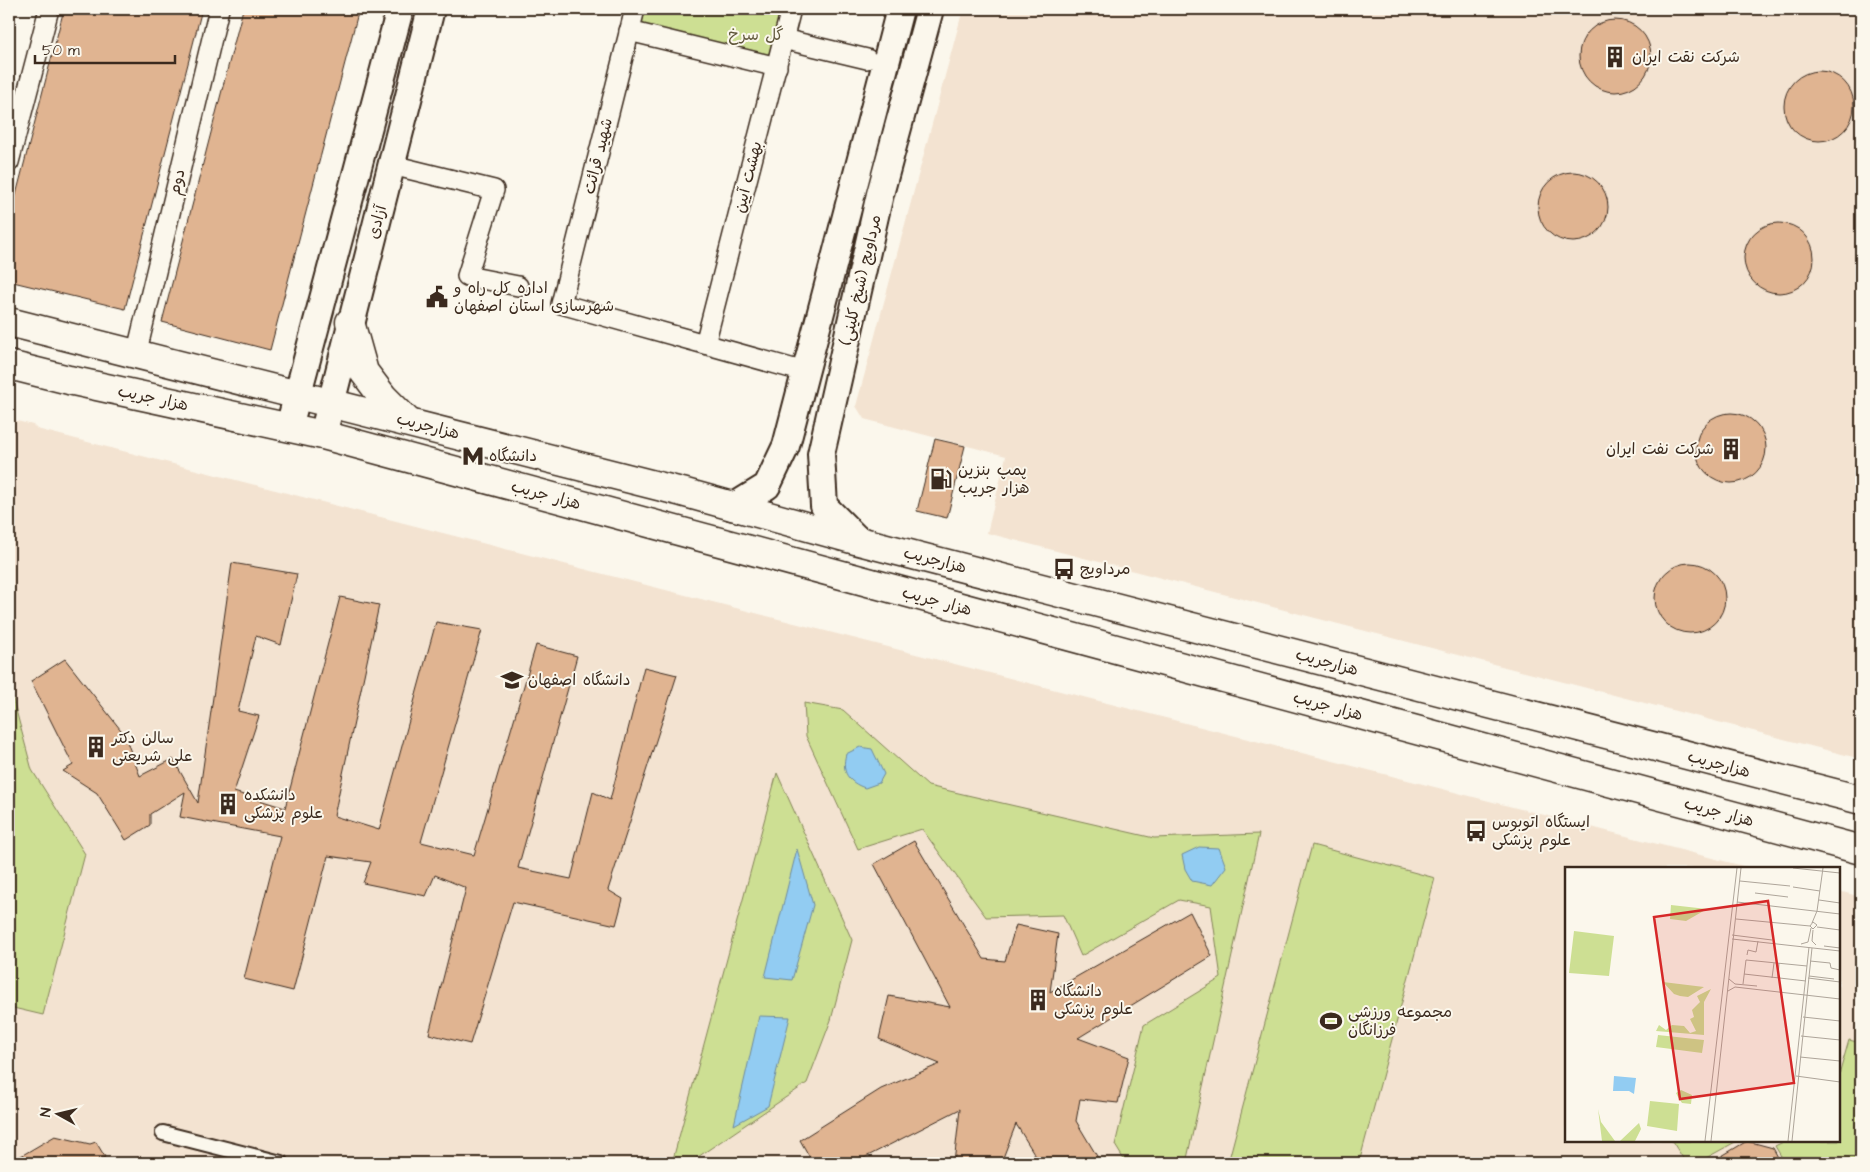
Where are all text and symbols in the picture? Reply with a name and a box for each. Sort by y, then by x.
park label: گل سرخ [728,24,784,46]
scale bar [35,32,175,64]
text: 50 m [42,40,80,61]
building icon: شرکت نقت ایران [1602,44,1628,70]
place label: شرکت نقت ایران [1632,46,1740,68]
street label: شهید قرائت [578,116,618,196]
street label: بهشت آیین [728,139,768,215]
street label: دوم [163,167,192,197]
street label: آزادی [362,202,392,241]
street label: مرداویج (شیخ کلینی) [835,213,887,347]
place label: اداره کل راه و شهرسازی استان اصفهان [452,277,614,317]
public building icon: اداره کل راه و شهرسازی استان اصفهان [424,284,450,310]
street label: هزار جریب [116,380,190,416]
street label: هزارجریب [394,408,462,444]
building icon: شرکت نفت ایران [1718,436,1744,462]
place label: شرکت نفت ایران [1606,438,1714,460]
metro station icon: دانشگاه [460,443,486,469]
place label: دانشگاه [489,445,537,467]
place label: پمپ بنزین هزار جریب [958,459,1030,499]
fuel station icon: پمپ بنزین هزار جریب [928,466,954,492]
street label: هزار جریب [509,475,583,515]
street label: هزارجریب [901,542,969,578]
bus stop icon: مرداویج [1051,556,1077,582]
place label: مرداویج [1080,558,1130,580]
street label: هزار جریب [900,581,974,621]
street label: هزارجریب [1293,643,1361,681]
school or university icon: دانشگاه اصفهان [499,667,525,693]
place label: دانشگاه اصفهان [528,669,631,691]
street label: هزار جریب [1291,686,1365,726]
place label: سالن دکتر علی شریعتی [110,727,192,767]
building icon: سالن دکتر علی شریعتی [83,734,109,760]
street label: هزارجریب [1685,745,1753,783]
place label: دانشکده علوم پزشکی [244,784,323,825]
building icon: دانشکده علوم پزشکی [215,791,241,817]
street label: هزار جریب [1682,792,1756,832]
place label: ایستگاه اتوبوس علوم پزشکی [1492,811,1590,852]
bus stop icon: ایستگاه اتوبوس علوم پزشکی [1463,818,1489,844]
inset map [1565,867,1840,1142]
place label: دانشگاه علوم پزشکی [1054,980,1133,1021]
building icon: دانشگاه علوم پزشکی [1025,987,1051,1013]
place label: مجموعه ورزشی فرزانگان [1348,1001,1452,1041]
sports icon: مجموعه ورزشی فرزانگان [1318,1008,1344,1034]
north arrow [32,1090,82,1140]
text: N [36,1106,57,1118]

